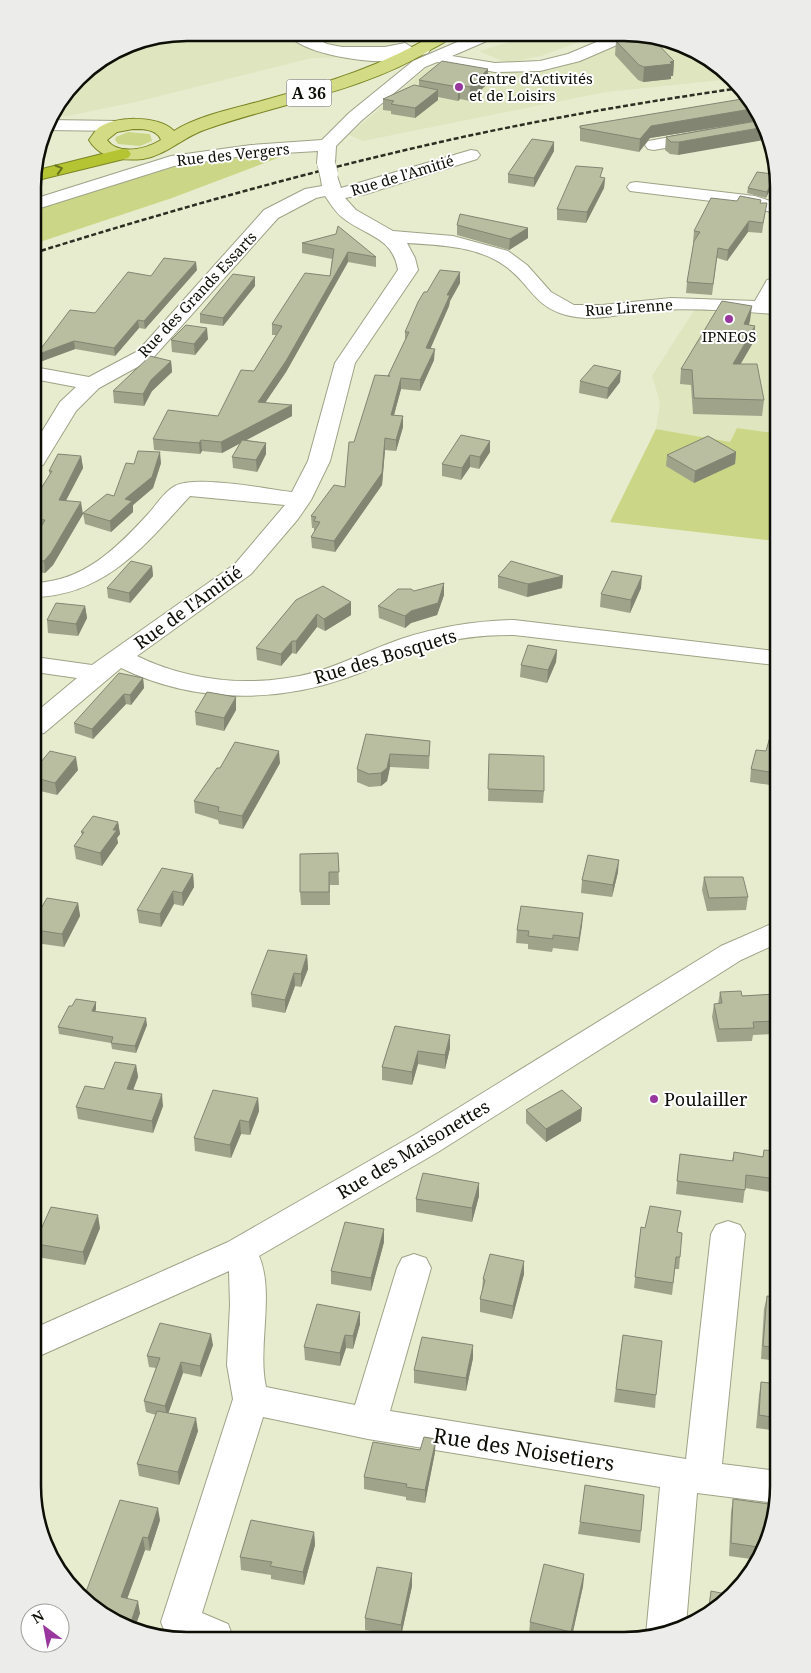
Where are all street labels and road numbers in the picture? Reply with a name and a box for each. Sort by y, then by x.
road number: A 36 [286,80,332,106]
street label: Rue des Vergers [176,138,291,170]
street label: Rue de l'Amitié [348,150,456,200]
street label: Rue des Grands Essarts [133,227,261,361]
street label: Rue Lirenne [584,294,674,320]
street label: Rue de l'Amitié [129,560,247,654]
street label: Rue des Bosquets [311,623,459,689]
street label: Rue des Maisonettes [332,1094,494,1204]
street label: Rue des Noisetiers [431,1421,617,1477]

